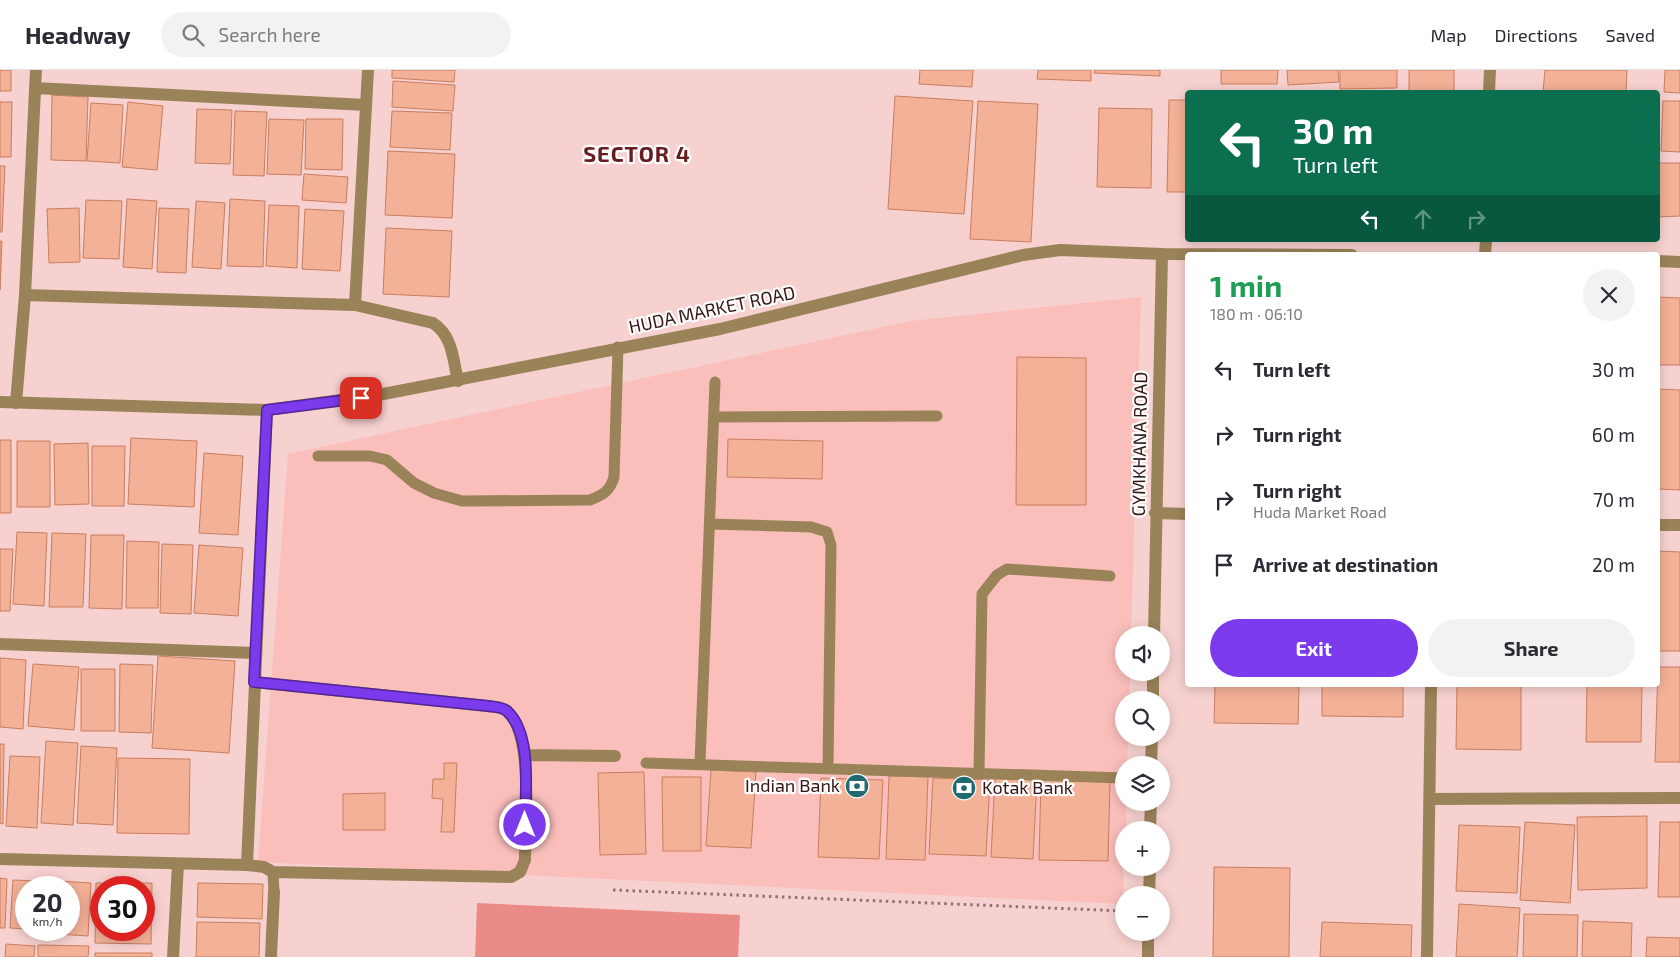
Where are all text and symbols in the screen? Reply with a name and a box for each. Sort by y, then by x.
search box [161,12,511,57]
text: Headway [25,20,131,49]
icon: search [179,21,207,49]
text: Search here [219,23,321,46]
text: Map [1430,24,1467,46]
text: Directions [1495,24,1578,46]
text: Saved [1606,24,1655,46]
text: 30 m [1293,109,1373,151]
icon: left [1210,110,1275,175]
district label: SECTOR 4 [583,140,691,166]
text: Turn left [1293,151,1378,177]
icon: left [1356,205,1384,233]
icon: ahead [1409,205,1437,233]
icon: right [1462,205,1490,233]
text: 1 min [1210,267,1282,303]
button: close [1583,269,1635,321]
street label: HUDA MARKET ROAD [627,281,797,337]
text: 180 m · 06:10 [1210,304,1303,323]
icon: left [1210,356,1238,384]
text: Turn left [1253,358,1330,381]
text: 30 m [1592,358,1635,381]
street label: GYMKHANA ROAD [1127,371,1151,517]
pin [340,377,382,419]
icon: arrive [347,384,375,412]
icon: right [1210,421,1238,449]
text: Turn right [1253,423,1341,446]
text: 60 m [1592,423,1635,446]
text: Turn right [1253,479,1341,502]
icon: right [1210,486,1238,514]
text: 70 m [1593,488,1635,511]
text: Huda Market Road [1253,502,1387,521]
icon: arrive [1210,551,1238,579]
text: Arrive at destination [1253,553,1438,576]
text: 20 m [1592,553,1635,576]
button: Exit [1210,619,1418,677]
button: Share [1428,619,1635,677]
map controls [1115,626,1170,941]
button: sound [1115,626,1170,681]
button: search [1115,691,1170,746]
button: layers [1115,756,1170,811]
bank icon: Indian Bank [844,773,870,799]
place label: Indian Bank [745,774,840,796]
bank icon: Kotak Bank [951,775,977,801]
place label: Kotak Bank [982,776,1073,798]
position arrow [498,798,550,850]
button: + [1115,821,1170,876]
speed limit sign: 30 [90,876,155,941]
button: − [1115,886,1170,941]
text: 20 [32,887,63,917]
text: km/h [33,914,62,928]

